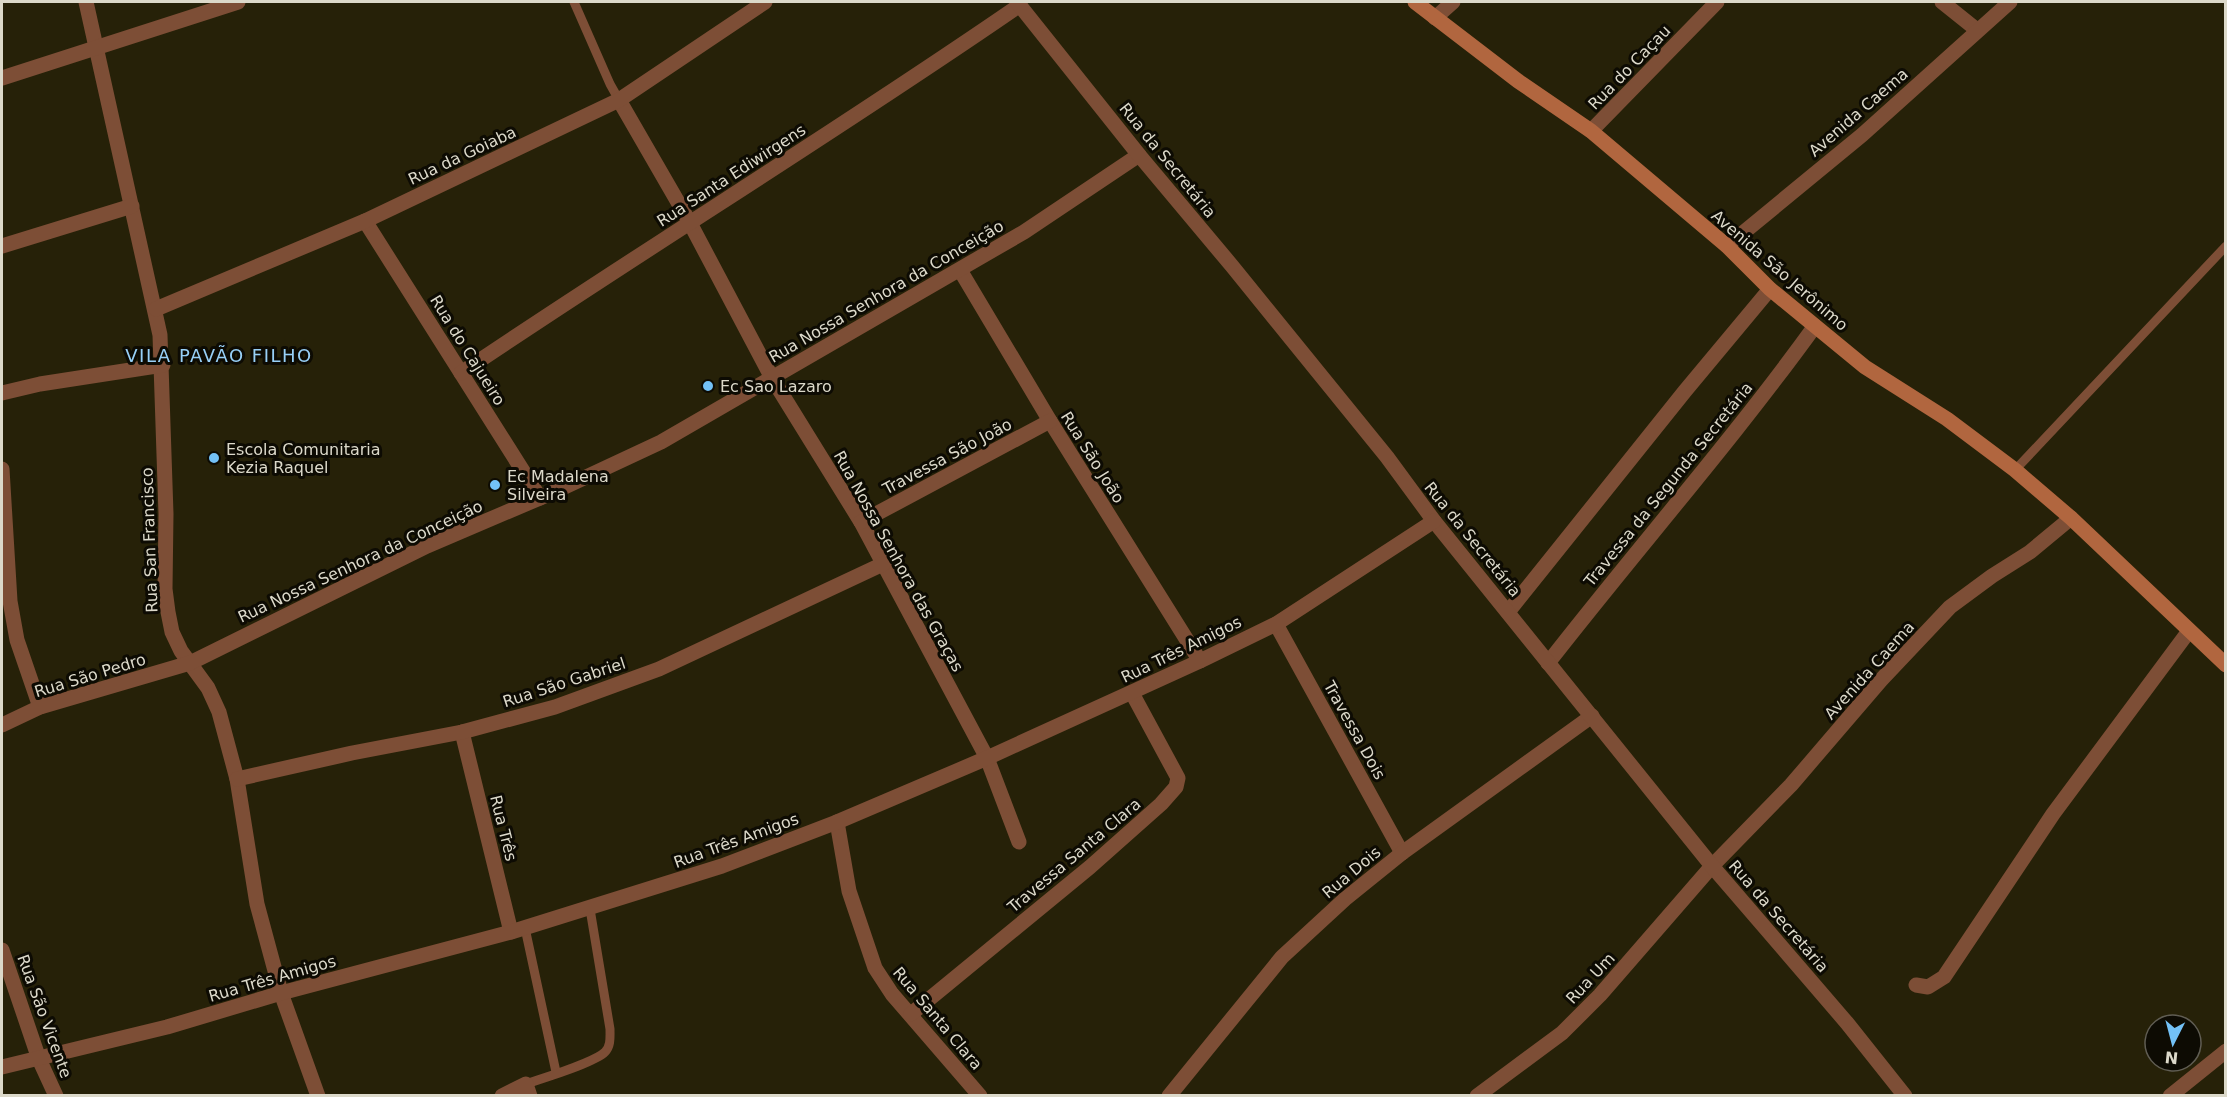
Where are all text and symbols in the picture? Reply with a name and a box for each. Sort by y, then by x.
street label: Rua do Caçau [1584,21,1674,114]
street label: Avenida Caema [1805,64,1912,161]
street label: Rua da Secretária [1115,99,1220,222]
street label: Rua Santa Ediwirgens [653,120,809,231]
street label: Rua da Goiaba [405,122,519,189]
street label: Avenida São Jerônimo [1708,206,1852,335]
street label: Rua Nossa Senhora da Conceição [765,216,1007,367]
street label: Rua do Cajueiro [426,292,509,409]
district label: VILA PAVÃO FILHO [125,345,313,366]
place label: Ec Sao Lazaro [720,377,832,396]
street label: Travessa da Segunda Secretária [1580,378,1757,591]
marker: Ec Sao Lazaro [701,379,715,393]
street label: Rua São João [1057,408,1128,507]
street label: Travessa São João [878,414,1015,499]
place label: Escola Comunitaria Kezia Raquel [226,440,381,477]
street label: Rua Nossa Senhora das Graças [830,448,967,675]
marker: Escola Comunitaria Kezia Raquel [207,451,221,465]
street label: Rua San Francisco [137,467,162,613]
place label: Ec Madalena Silveira [507,467,609,504]
marker: Ec Madalena Silveira [488,478,502,492]
street label: Rua da Secretária [1420,478,1525,601]
street label: Rua Nossa Senhora da Conceição [235,496,486,627]
street label: Rua Três Amigos [1118,612,1245,687]
street label: Avenida Caema [1820,617,1918,723]
street label: Rua São Pedro [32,650,148,701]
street label: Rua São Gabriel [500,654,628,711]
street label: Travessa Dois [1319,677,1389,783]
street label: Rua Três [486,793,521,863]
street label: Travessa Santa Clara [1003,794,1145,917]
street label: Rua Três Amigos [671,809,801,872]
street label: Rua Dois [1318,843,1384,902]
street label: Rua da Secretária [1725,856,1832,976]
street label: Rua Um [1562,949,1619,1008]
street label: Rua Três Amigos [206,951,338,1006]
street label: Rua São Vicente [13,952,76,1081]
street label: Rua Santa Clara [889,963,986,1074]
north arrow [2143,1013,2203,1073]
text: N [2164,1047,2179,1068]

